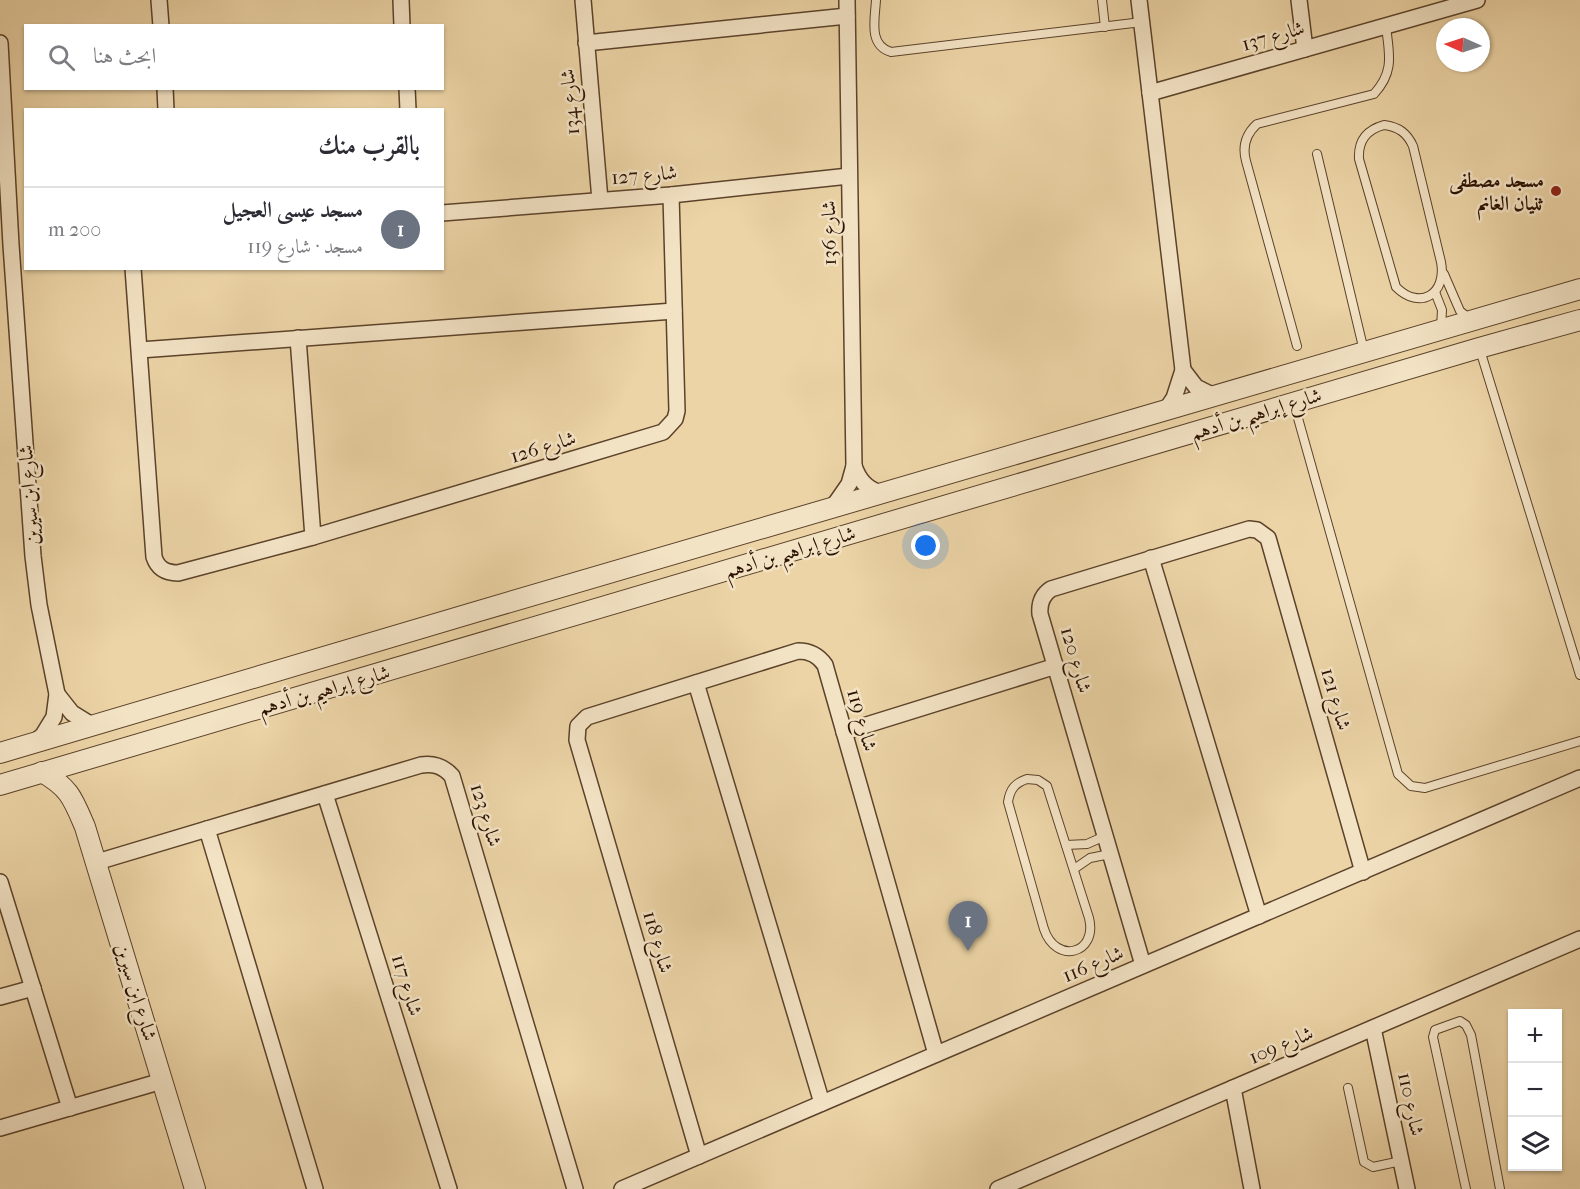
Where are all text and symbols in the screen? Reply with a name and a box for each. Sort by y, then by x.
street label: شارع 137 [1239,16,1309,62]
north arrow [1436,18,1490,72]
search box [24,24,444,90]
icon: search [45,41,78,74]
text: ابحث هنا [93,43,156,69]
street label: شارع 134 [556,68,590,136]
text: بالقرب منك [318,130,420,161]
street label: شارع 127 [610,161,678,195]
place label: مسجد مصطفى ثنيان الغانم [1448,169,1544,221]
marker: مسجد مصطفى ثنيان الغانم [1549,184,1563,198]
text: مسجد عيسى العجيل [222,197,363,223]
street label: شارع 136 [817,200,847,266]
text: 200 m [48,218,101,241]
text: 1 [397,218,404,241]
text: مسجد · شارع 119 [247,235,363,258]
street label: شارع إبراهيم بن أدهم [1187,380,1327,452]
street label: شارع 126 [507,426,580,474]
street label: شارع ابن سيرين [14,444,50,546]
street label: شارع إبراهيم بن أدهم [721,518,861,590]
your location [911,531,940,560]
street label: شارع 120 [1050,624,1096,697]
street label: شارع إبراهيم بن أدهم [255,657,395,727]
street label: شارع 121 [1310,665,1356,734]
street label: شارع 119 [836,686,882,755]
street label: شارع 123 [460,781,506,851]
pin: 1 [948,902,988,951]
street label: شارع 118 [632,908,678,977]
street label: شارع ابن سيرين [105,940,162,1045]
street label: شارع 116 [1059,941,1129,993]
street label: شارع 117 [381,952,427,1020]
map controls [1508,1009,1562,1171]
button: + [1508,1009,1562,1063]
street label: شارع 109 [1245,1021,1319,1074]
button: − [1508,1063,1562,1117]
street label: شارع 110 [1387,1070,1429,1139]
button: layers [1508,1117,1562,1171]

